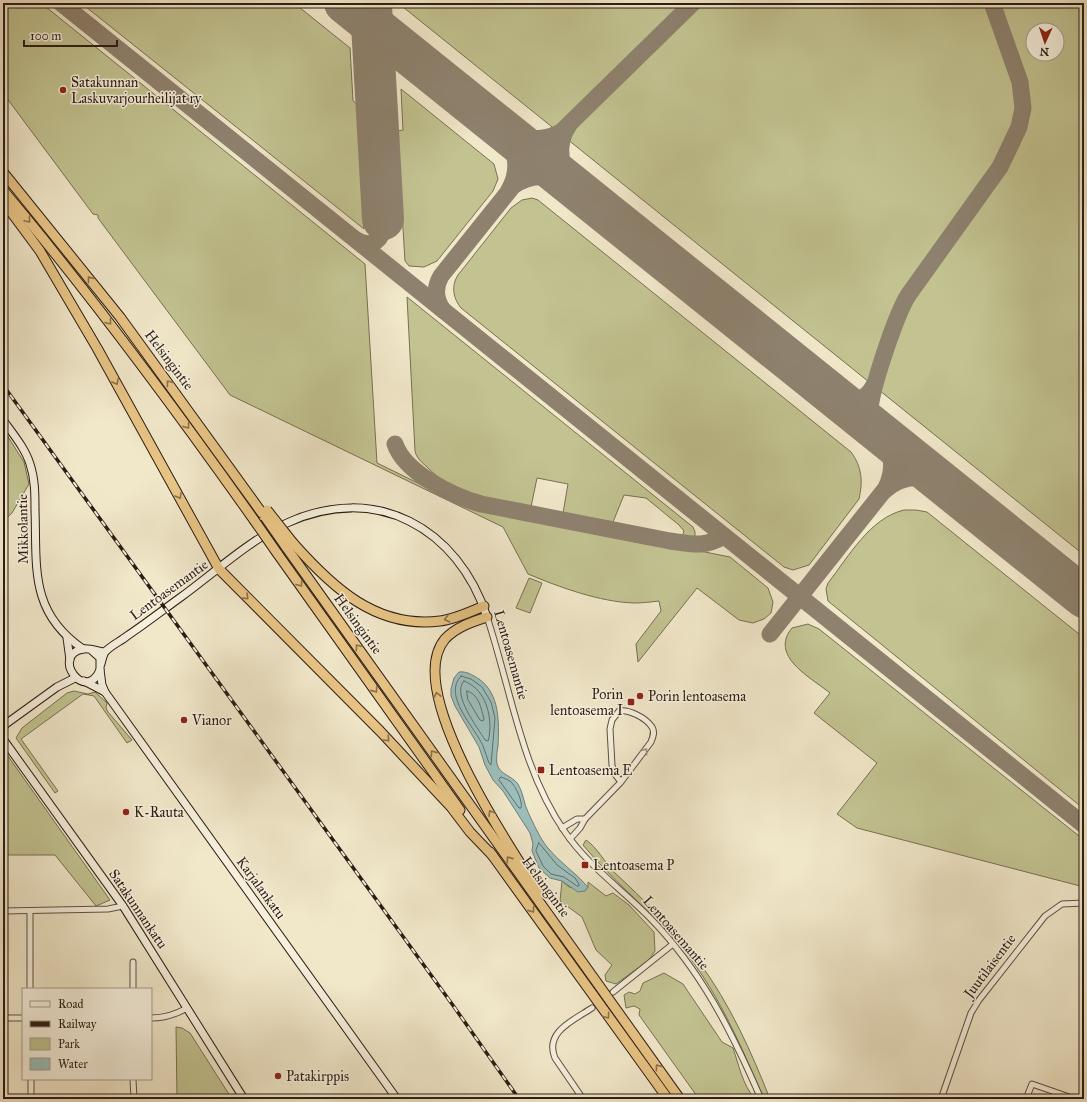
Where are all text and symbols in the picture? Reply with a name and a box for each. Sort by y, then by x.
scale bar [24,22,117,48]
north arrow [1025,22,1065,62]
text: 100 m [30,29,61,43]
text: N [1039,45,1050,58]
place label: Satakunnan Laskuvarjourheilijat ry [71,74,202,107]
marker: Satakunnan Laskuvarjourheilijat ry [58,85,68,95]
one-way arrow [23,216,30,223]
one-way arrow [88,277,95,284]
one-way arrow [105,317,112,324]
street label: Helsingintie [141,327,197,393]
one-way arrow [111,378,119,385]
one-way arrow [167,380,174,387]
one-way arrow [182,422,190,429]
one-way arrow [174,492,181,499]
street label: Mikkolantie [14,494,32,564]
street label: Lentoasemantie [127,556,212,624]
one-way arrow [295,580,302,587]
street label: Helsingintie [330,590,386,658]
one-way arrow [241,592,249,600]
street label: Lentoasemantie [490,608,532,702]
one-way arrow [444,614,451,623]
one-way arrow [356,645,363,652]
one-way arrow [370,686,378,693]
place label: Porin lentoasema I [550,686,623,719]
place label: Porin lentoasema [648,688,746,705]
marker: Porin lentoasema [635,691,645,701]
one-way arrow [434,692,442,698]
marker: Porin lentoasema I [626,697,636,707]
place label: Vianor [191,712,232,729]
marker: Vianor [179,715,189,725]
one-way arrow [382,734,390,742]
one-way arrow [640,748,648,755]
one-way arrow [430,750,438,757]
place label: Lentoasema E [549,762,632,779]
marker: Lentoasema E [536,765,546,775]
place label: K-Rauta [134,804,184,821]
marker: K-Rauta [121,807,131,817]
one-way arrow [488,810,495,817]
street label: Helsingintie [518,853,574,921]
street label: Karjalankatu [233,854,290,923]
one-way arrow [506,856,513,863]
place label: Lentoasema P [593,857,674,874]
marker: Lentoasema P [580,860,590,870]
street label: Satakunnankatu [105,866,171,952]
street label: Lentoasemantie [639,893,713,974]
one-way arrow [527,905,534,912]
street label: Juutilaisentie [959,931,1020,1004]
legend [22,988,152,1080]
text: Road [58,997,84,1011]
one-way arrow [602,1011,609,1018]
text: Railway [58,1017,97,1031]
text: Park [58,1037,80,1051]
text: Water [58,1057,88,1071]
one-way arrow [655,1065,662,1072]
place label: Patakirppis [286,1068,349,1085]
marker: Patakirppis [273,1071,283,1081]

